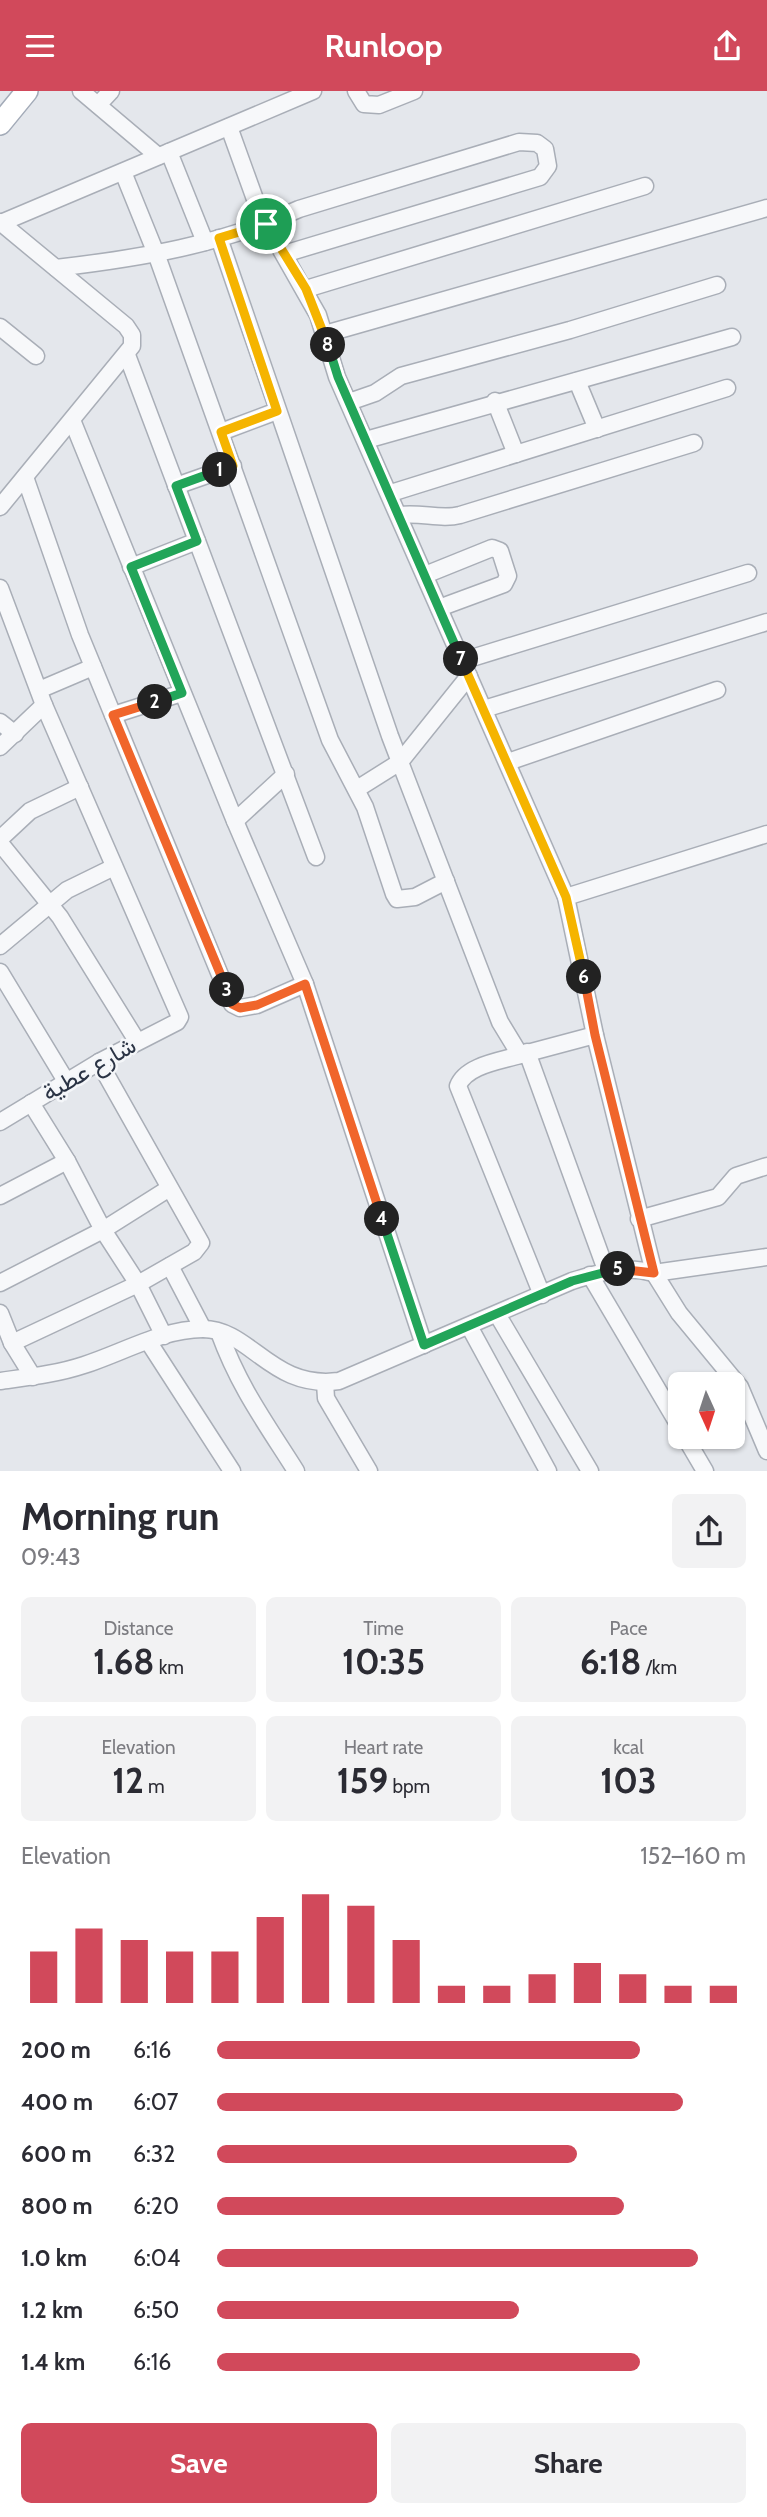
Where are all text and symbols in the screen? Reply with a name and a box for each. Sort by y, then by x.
text: Runloop [325,26,442,65]
icon: menu [21,27,59,65]
icon: share [708,27,746,65]
pin [236,194,296,254]
icon: arrive [247,205,285,243]
pin: 8 [310,327,346,363]
text: 8 [322,333,333,356]
pin: 1 [202,453,238,487]
text: 1 [216,458,223,481]
pin: 7 [444,641,478,677]
text: 7 [456,647,465,670]
pin: 2 [138,685,172,719]
text: 2 [149,690,160,713]
pin: 6 [566,959,602,994]
text: 6 [578,965,589,988]
pin: 3 [210,972,244,1007]
text: 3 [221,978,232,1001]
street label: شارع عطية [37,1030,142,1109]
pin: 4 [364,1201,400,1237]
text: 4 [376,1207,387,1230]
pin: 5 [600,1251,636,1287]
text: 5 [612,1257,623,1280]
north arrow [668,1372,746,1449]
map controls [668,1372,745,1449]
text: Morning run [21,1493,220,1540]
button: share [672,1494,746,1568]
text: 09:43 [21,1543,81,1571]
text: Distance [104,1617,173,1640]
text: Time [363,1617,404,1640]
text: Pace [610,1617,647,1640]
text: 1.68 [93,1640,155,1683]
text: 10:35 [342,1640,425,1683]
text: 6:18 [580,1640,641,1683]
text: km [155,1656,184,1679]
text: /km [641,1656,677,1679]
text: Elevation [101,1736,176,1759]
text: Heart rate [344,1736,423,1759]
text: kcal [613,1736,644,1759]
text: 12 [112,1759,144,1802]
text: 159 [337,1759,388,1802]
text: 103 [600,1759,657,1802]
text: m [144,1775,165,1798]
text: bpm [388,1775,430,1798]
text: Elevation [21,1842,111,1870]
text: 152–160 m [640,1842,746,1870]
text: 200 m [21,2036,91,2064]
text: 6:16 [133,2036,171,2064]
text: 400 m [21,2088,93,2116]
text: 6:07 [133,2088,178,2116]
text: 600 m [21,2140,92,2168]
text: 6:32 [133,2140,175,2168]
text: 800 m [21,2192,93,2220]
text: 6:20 [133,2192,179,2220]
text: 1.0 km [21,2244,87,2272]
text: 6:04 [133,2244,180,2272]
text: 1.2 km [21,2296,83,2324]
text: 6:50 [133,2296,179,2324]
text: 1.4 km [21,2348,85,2376]
text: 6:16 [133,2348,171,2376]
button: Save [21,2423,377,2503]
button: Share [391,2423,746,2503]

